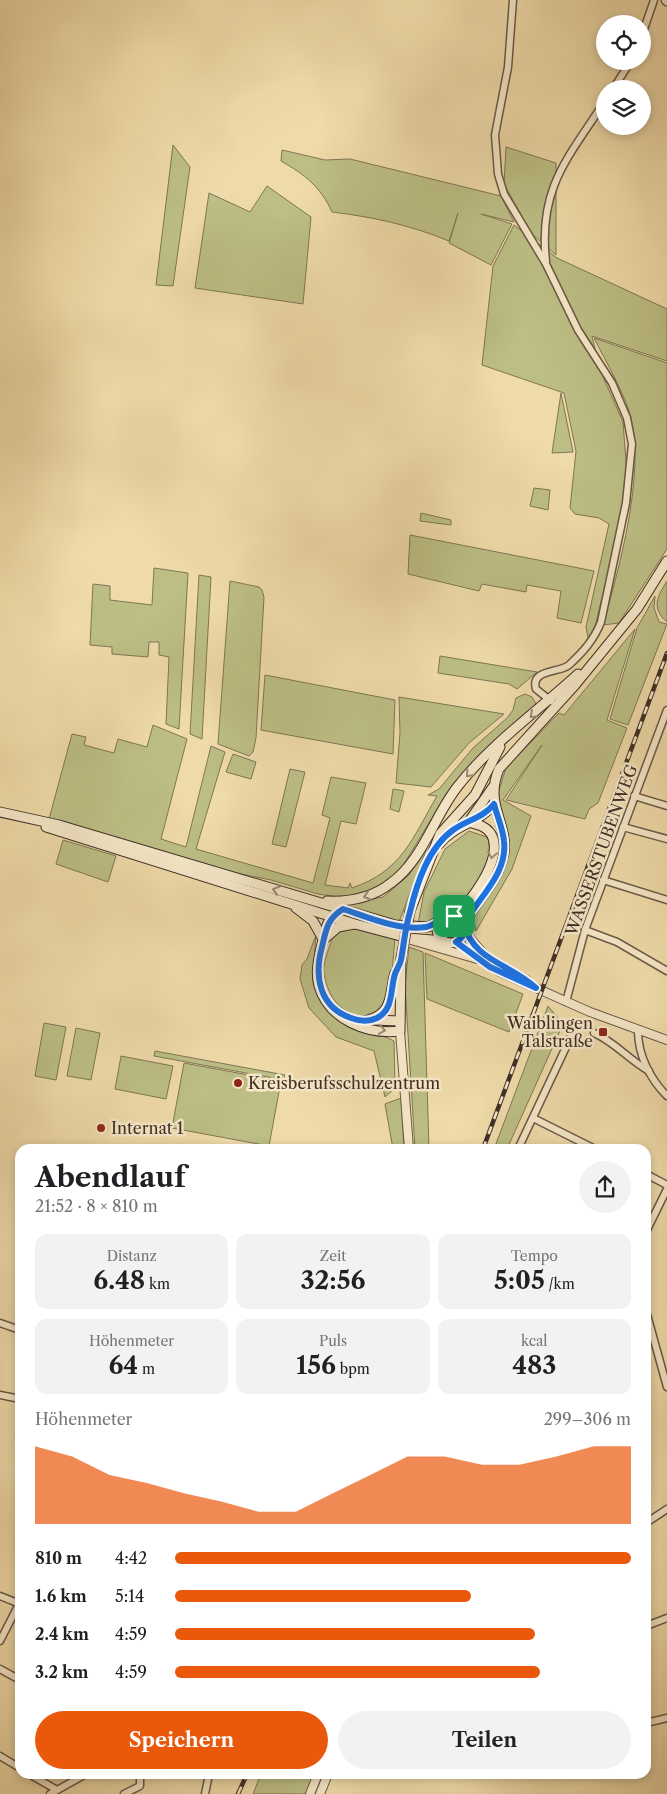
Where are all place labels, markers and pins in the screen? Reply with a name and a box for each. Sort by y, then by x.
pin [433,895,475,937]
place label: Waiblingen Talstraße [506,1013,593,1051]
marker: Waiblingen Talstraße [597,1026,609,1038]
place label: Kreisberufsschulzentrum [248,1073,440,1093]
marker: Kreisberufsschulzentrum [232,1077,244,1089]
place label: Internat 1 [111,1118,184,1138]
marker: Internat 1 [95,1122,107,1134]

